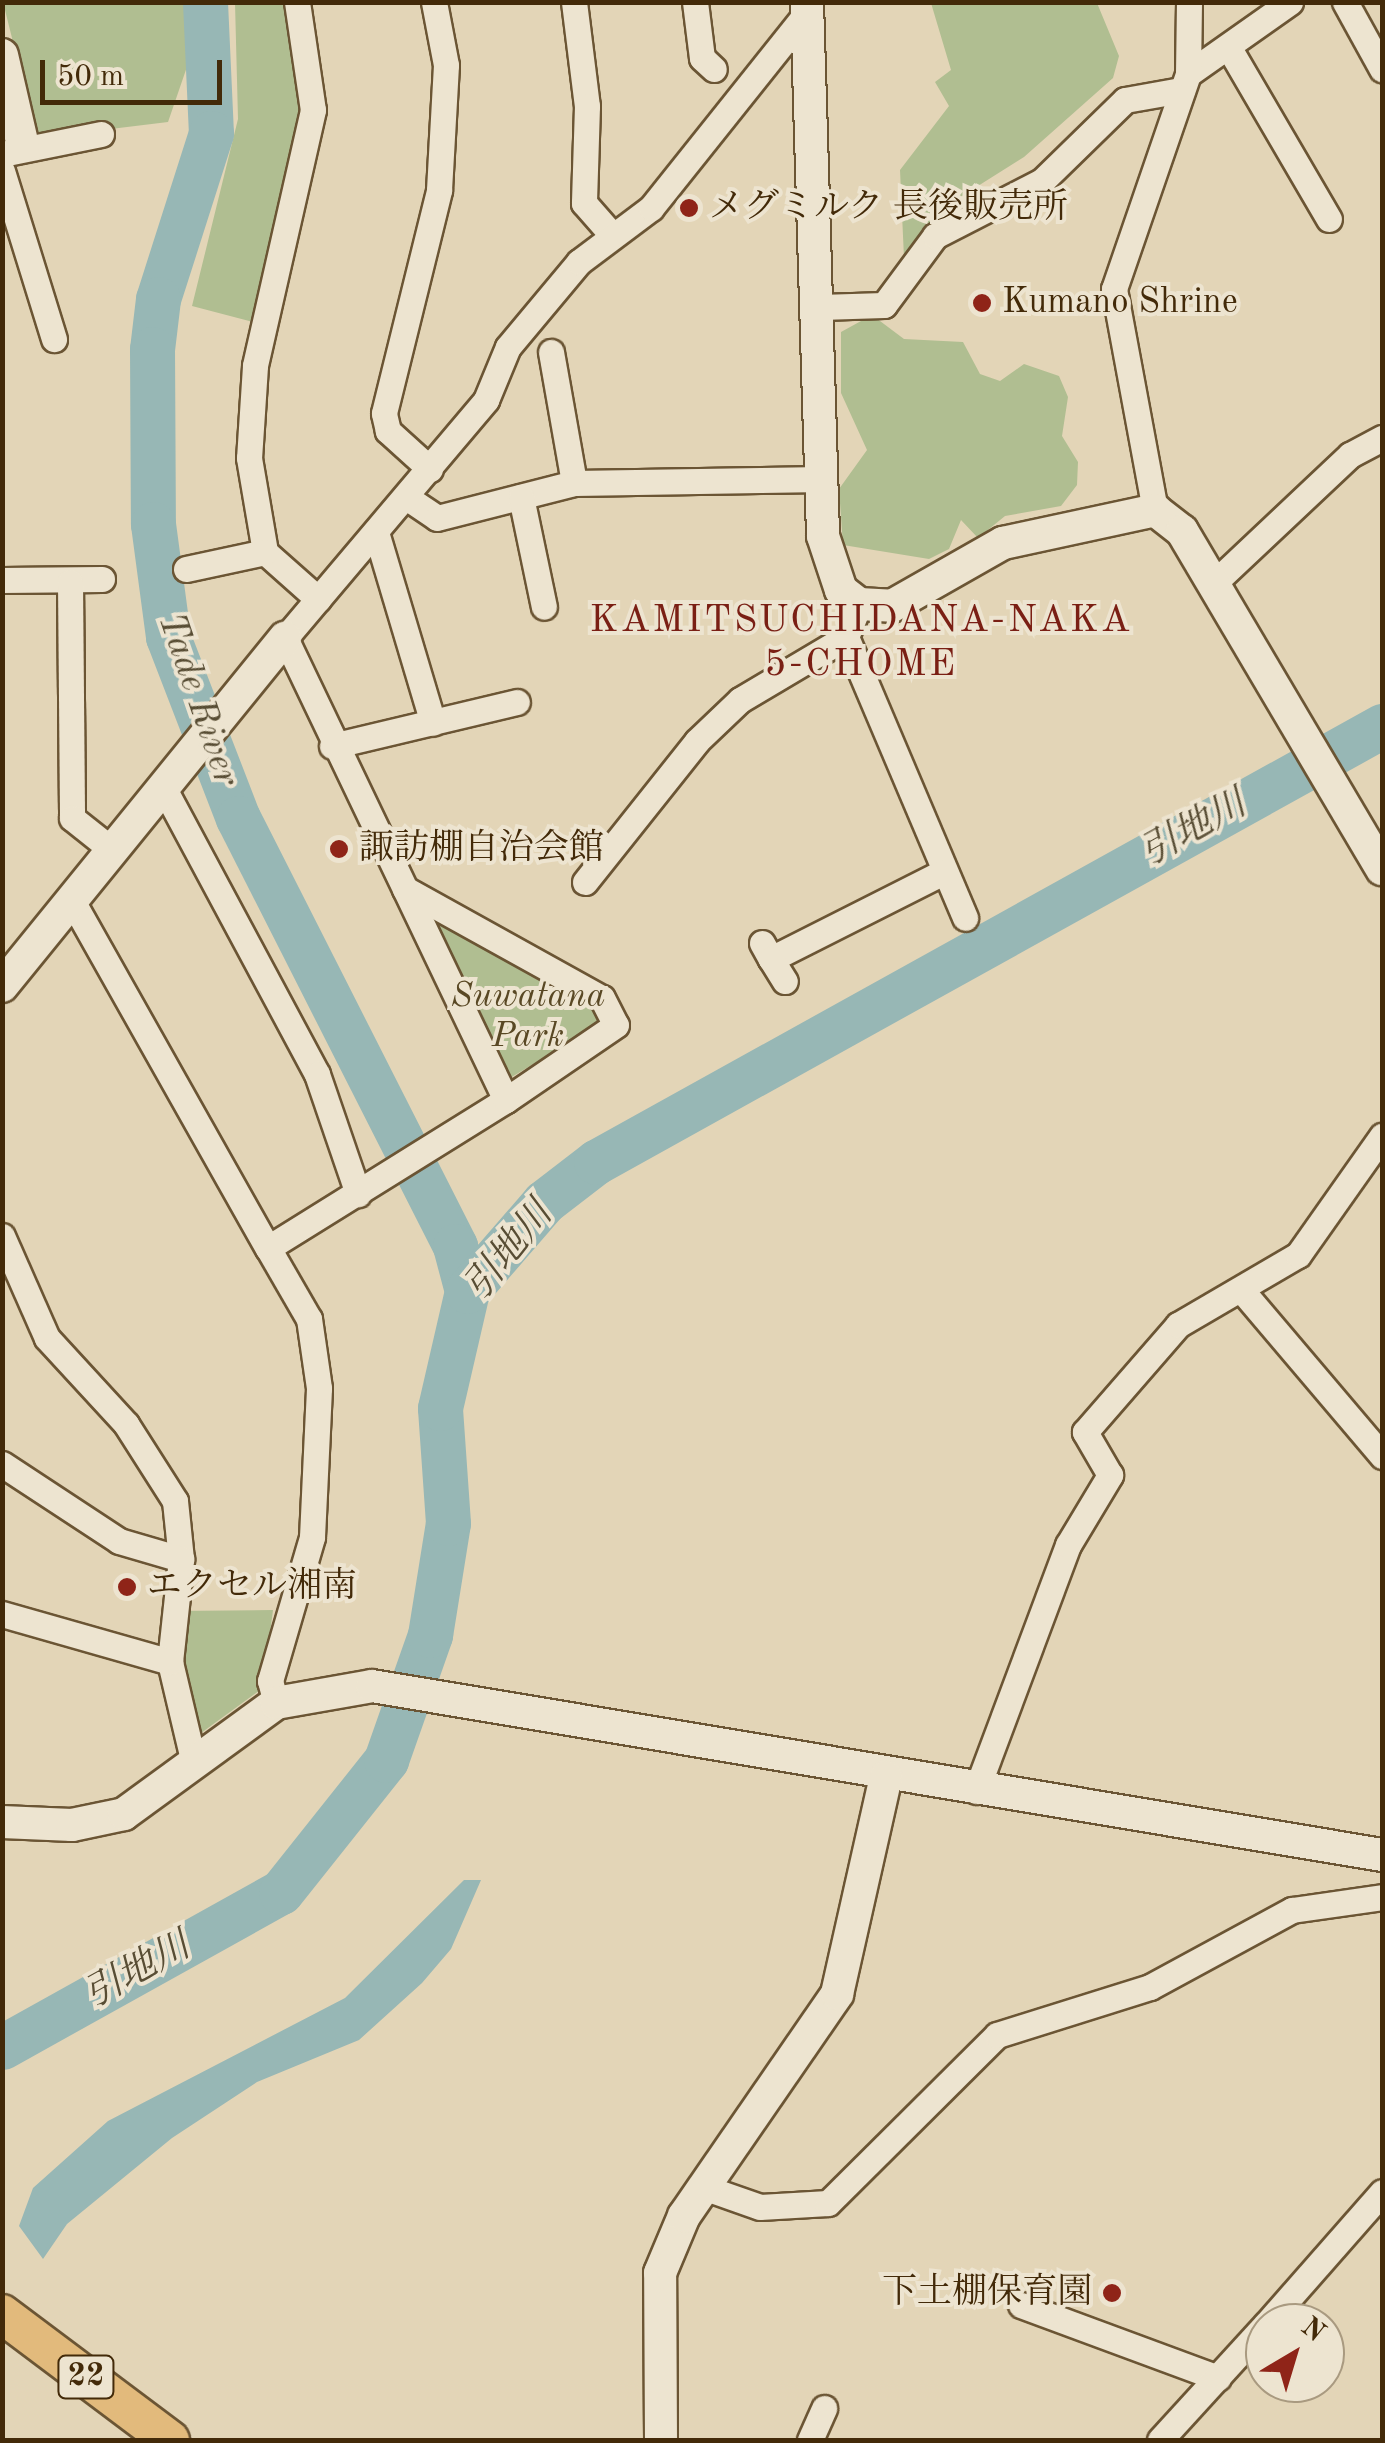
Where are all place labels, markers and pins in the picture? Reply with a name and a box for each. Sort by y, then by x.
place label: メグミルク 長後販売所 [709,187,1069,229]
marker: メグミルク 長後販売所 [678,197,700,219]
place label: Kumano Shrine [1002,282,1238,324]
marker: Kumano Shrine [971,292,993,314]
place label: 諏訪棚自治会館 [359,828,604,870]
marker: 諏訪棚自治会館 [328,838,350,860]
place label: エクセル湘南 [147,1566,357,1608]
marker: エクセル湘南 [116,1576,138,1598]
place label: 下土棚保育園 [882,2272,1092,2314]
marker: 下土棚保育園 [1101,2282,1123,2304]

